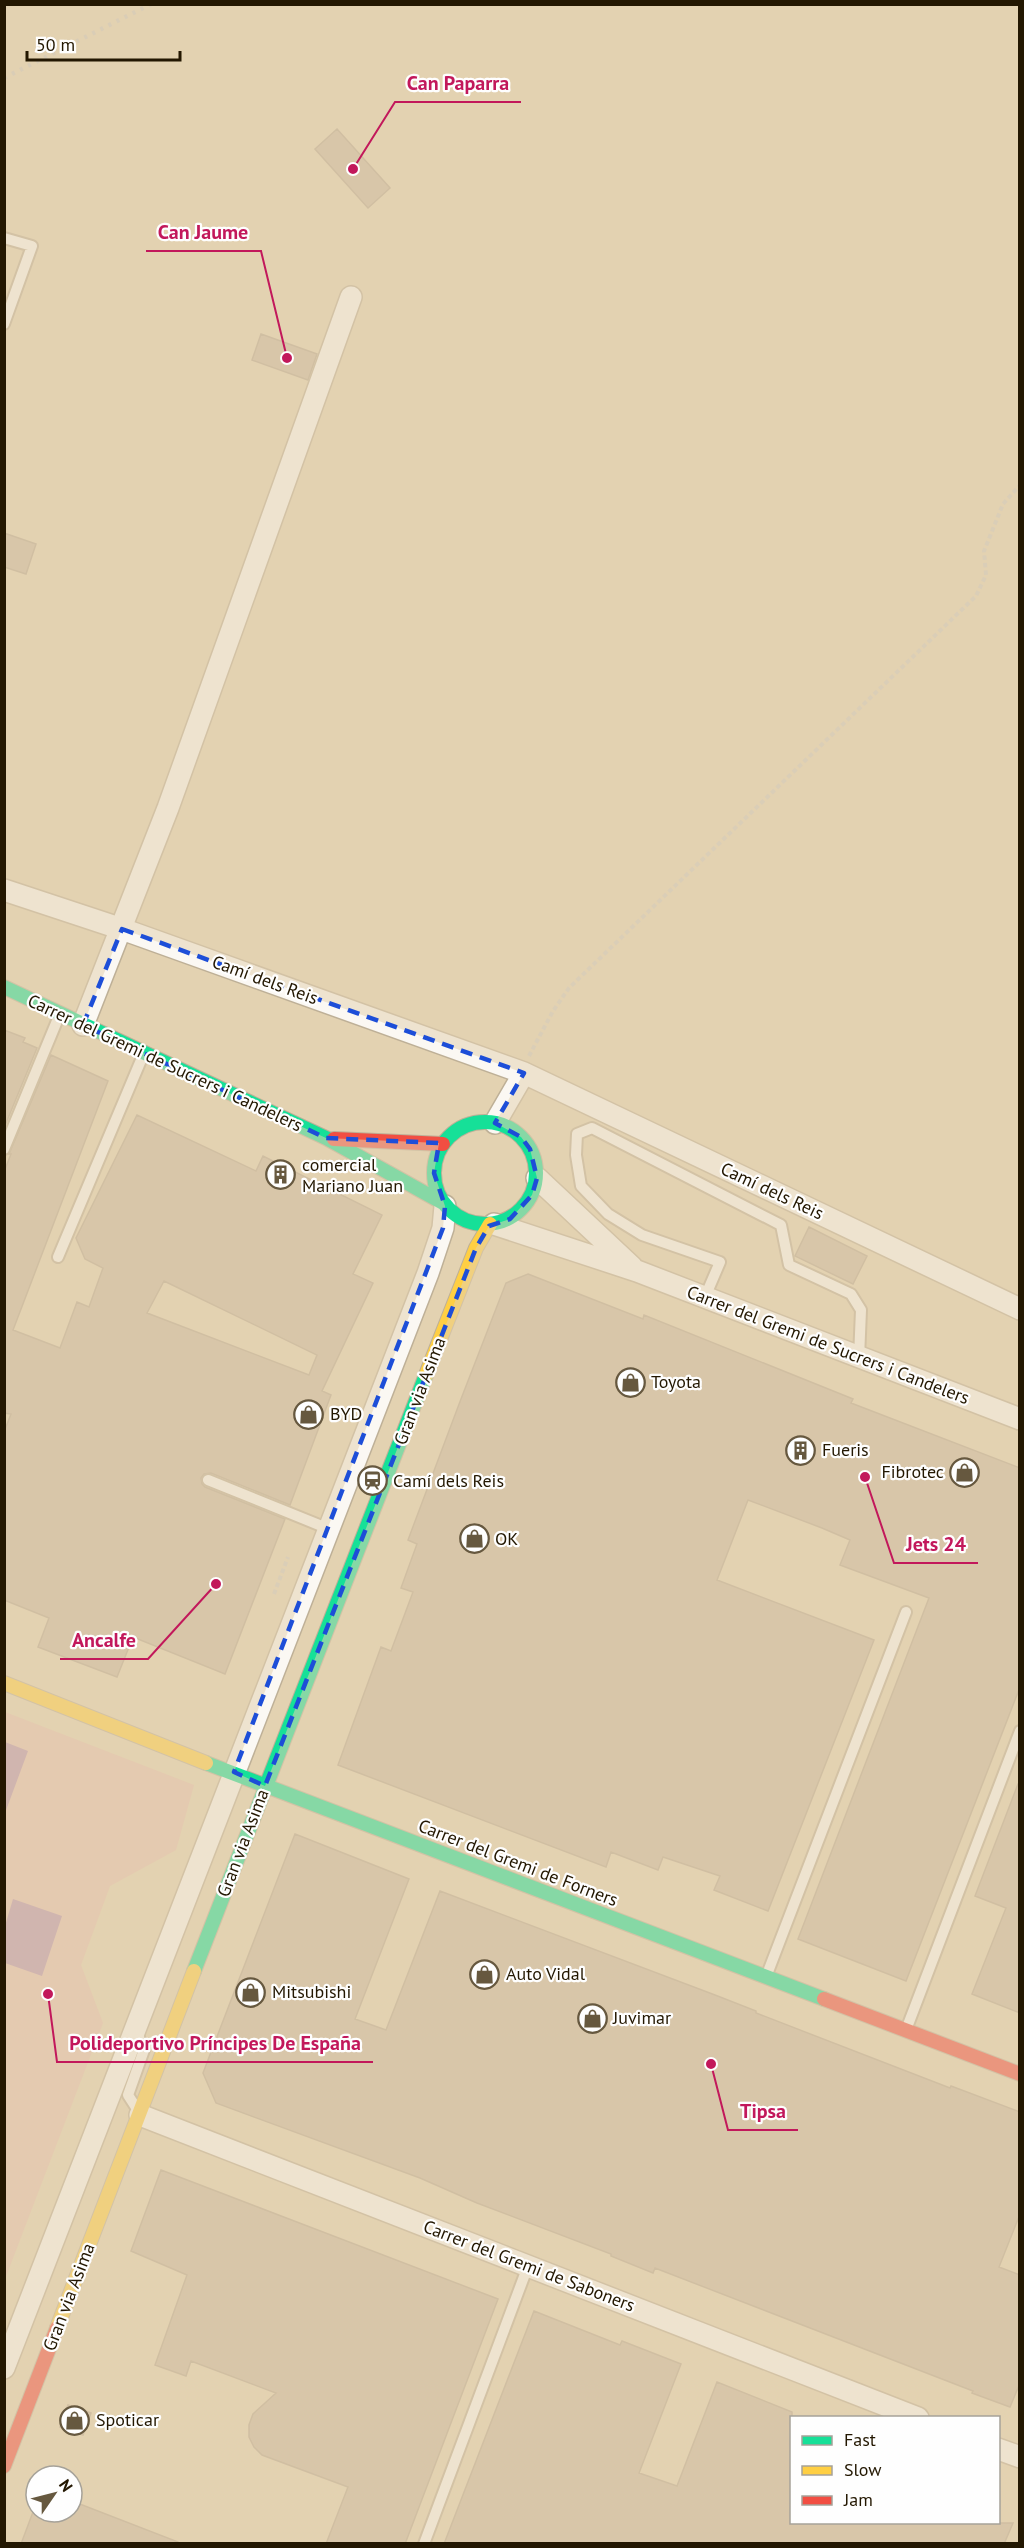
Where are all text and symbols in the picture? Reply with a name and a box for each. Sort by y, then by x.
scale bar [27,24,180,62]
text: 50 m [36,33,75,56]
callout: Can Paparra [395,64,521,102]
text: Can Paparra [407,70,509,96]
callout: Can Jaume [146,213,261,251]
text: Can Jaume [158,219,248,245]
street label: Camí dels Reis [209,950,321,1009]
street label: Carrer del Gremi de Sucrers i Candelers [24,989,306,1137]
place label: comercial Mariano Juan [302,1153,403,1197]
street label: Camí dels Reis [717,1157,827,1224]
building icon: comercial Mariano Juan [265,1159,297,1191]
street label: Carrer del Gremi de Sucrers i Candelers [684,1280,973,1409]
street label: Gran via Asima [388,1334,451,1448]
shop icon: Toyota [614,1366,646,1398]
place label: Toyota [651,1370,701,1393]
shop icon: BYD [293,1398,325,1430]
place label: BYD [330,1402,362,1425]
building icon: Fueris [785,1434,817,1466]
place label: Fueris [822,1438,869,1461]
shop icon: Fibrotec [949,1456,981,1488]
place label: Fibrotec [881,1460,944,1483]
station icon: Camí dels Reis [356,1465,388,1497]
place label: Camí dels Reis [393,1469,504,1492]
shop icon: OK [458,1523,490,1555]
callout: Jets 24 [894,1525,978,1563]
place label: OK [495,1527,518,1550]
text: Jets 24 [905,1531,967,1557]
callout: Ancalfe [60,1621,148,1659]
text: Ancalfe [72,1627,136,1653]
street label: Gran via Asima [211,1786,274,1900]
street label: Carrer del Gremi de Forners [415,1814,621,1911]
shop icon: Auto Vidal [469,1958,501,1990]
place label: Auto Vidal [506,1962,586,1985]
shop icon: Mitsubishi [235,1976,267,2008]
place label: Mitsubishi [272,1980,351,2003]
shop icon: Juvimar [576,2002,608,2034]
place label: Juvimar [612,2006,671,2029]
callout: Polideportivo Príncipes De España [57,2024,373,2062]
text: Polideportivo Príncipes De España [69,2030,361,2056]
callout: Tipsa [728,2092,798,2130]
text: Tipsa [740,2098,786,2124]
street label: Carrer del Gremi de Saboners [420,2215,638,2317]
street label: Gran via Asima [37,2240,100,2354]
shop icon: Spoticar [59,2404,91,2436]
place label: Spoticar [96,2408,159,2431]
legend [790,2416,1000,2524]
text: Fast [844,2428,876,2451]
text: Slow [844,2458,882,2481]
north arrow [24,2464,84,2524]
text: N [55,2475,77,2495]
text: Jam [843,2488,873,2511]

